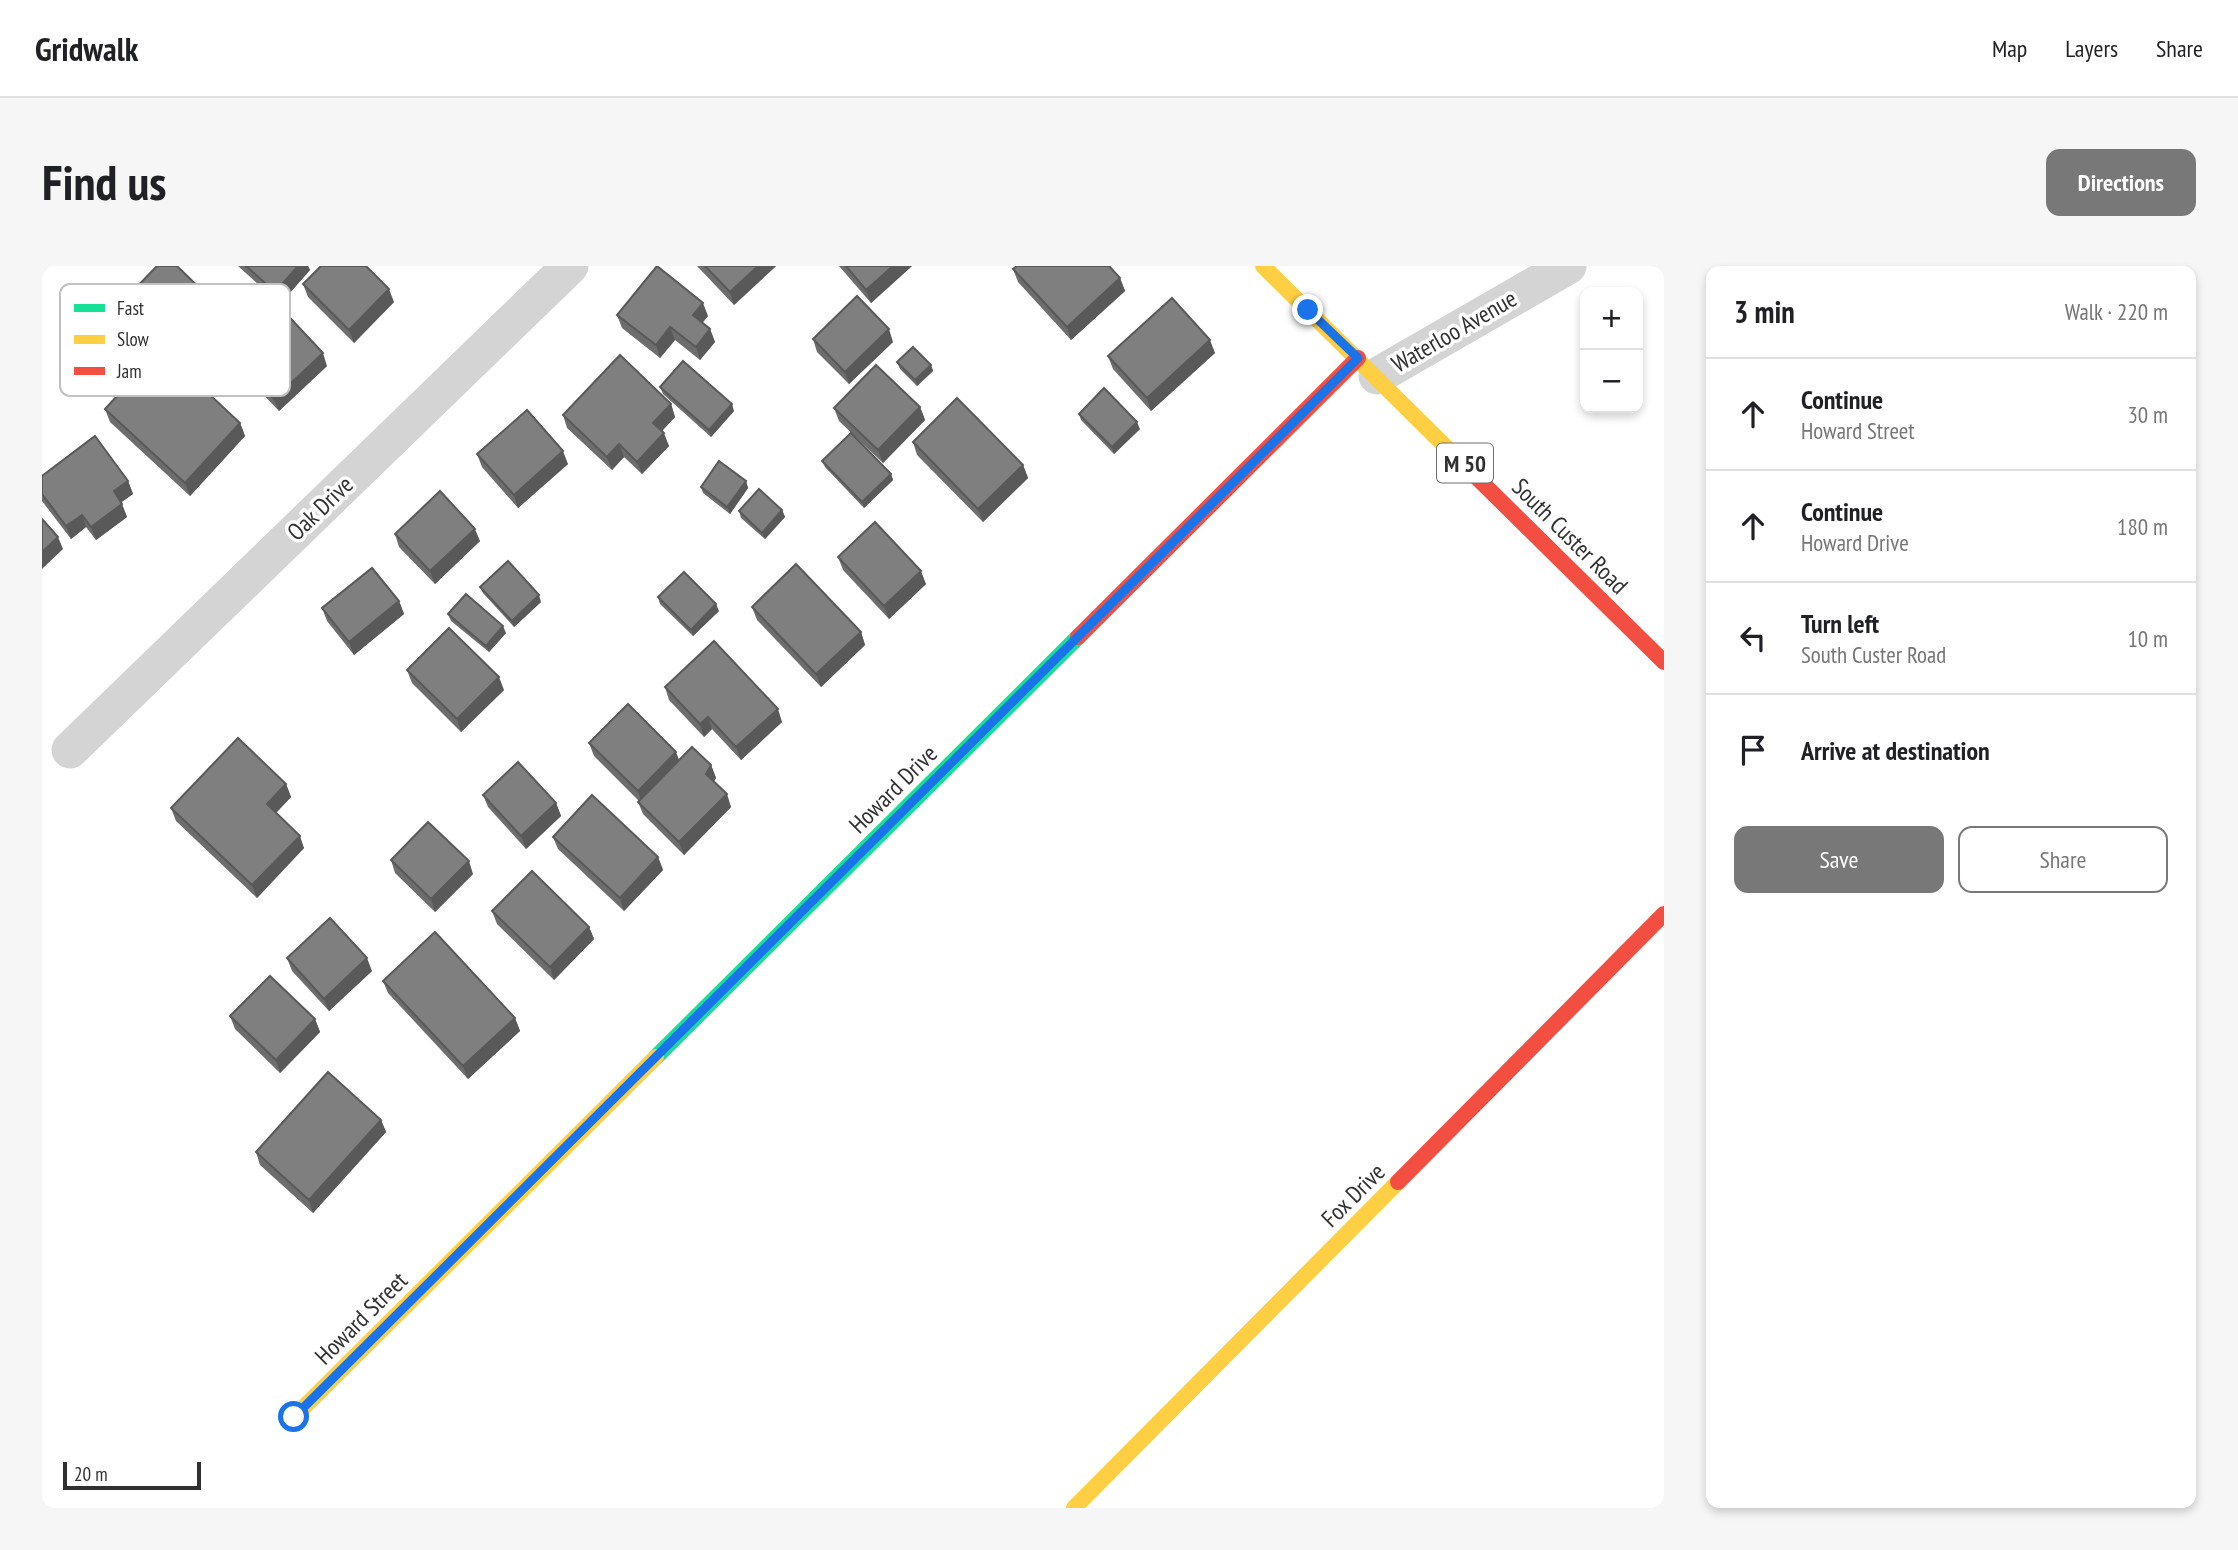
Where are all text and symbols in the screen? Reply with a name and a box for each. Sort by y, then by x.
text: Gridwalk [35,27,138,70]
text: Map [1992,33,2027,64]
text: Layers [2065,33,2118,64]
text: Share [2156,33,2203,64]
button: Directions [2046,149,2196,216]
text: Find us [42,150,166,214]
street label: Waterloo Avenue [1386,283,1522,379]
legend [60,284,290,396]
map controls [1580,287,1643,413]
button: + [1580,287,1643,350]
text: 3 min [1734,292,1795,331]
route end [1292,294,1323,325]
text: Fast [117,296,145,320]
text: Walk · 220 m [2065,297,2168,326]
text: Slow [117,327,150,351]
button: − [1580,350,1643,413]
text: Jam [116,359,142,383]
text: Continue [1801,383,1883,416]
icon: ahead [1734,395,1772,433]
text: 30 m [2127,400,2168,429]
text: Howard Street [1801,416,1915,445]
road number: M 50 [1437,444,1493,482]
street label: Oak Drive [280,469,360,547]
street label: South Custer Road [1505,471,1635,601]
text: Continue [1801,495,1883,528]
icon: ahead [1734,507,1772,545]
text: 180 m [2117,512,2168,541]
text: Howard Drive [1801,528,1909,557]
text: Turn left [1801,607,1879,640]
icon: left [1734,619,1772,657]
text: 10 m [2127,624,2168,653]
text: South Custer Road [1801,640,1946,669]
icon: arrive [1734,731,1772,769]
text: Arrive at destination [1801,734,1990,767]
street label: Howard Drive [842,738,944,840]
button: Save [1734,826,1944,893]
button: Share [1958,826,2168,893]
street label: Fox Drive [1315,1157,1391,1233]
street label: Howard Street [308,1265,414,1371]
route start [278,1401,309,1432]
scale bar [63,1459,201,1491]
text: 20 m [74,1462,108,1486]

